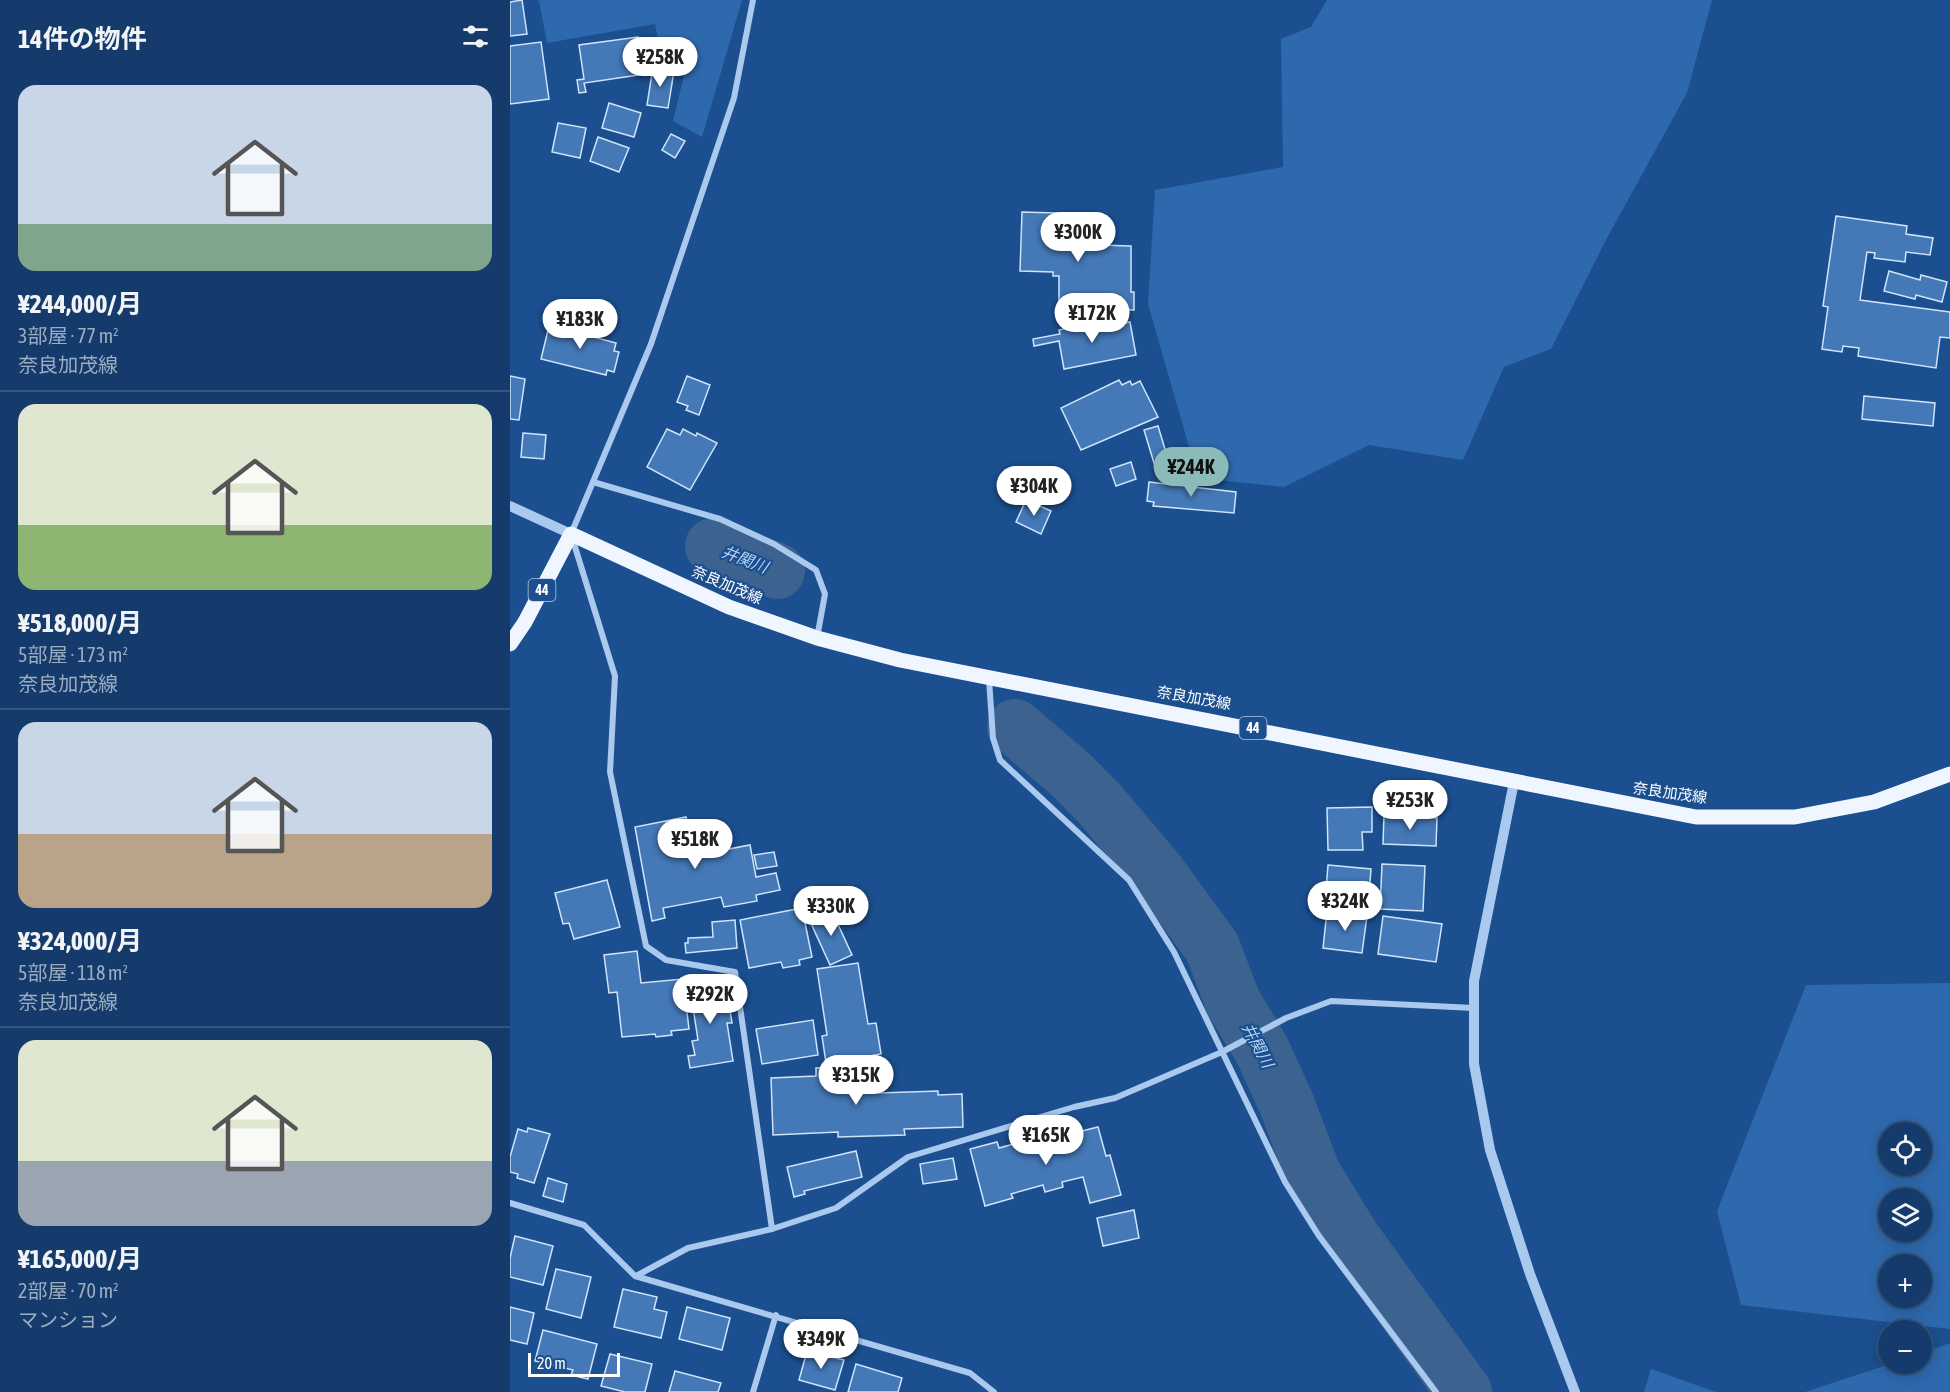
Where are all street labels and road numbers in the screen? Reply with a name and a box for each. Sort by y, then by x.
street label: 奈良加茂線 [689,562,765,607]
road number: 44 [528,579,556,601]
street label: 奈良加茂線 [1156,683,1233,712]
road number: 44 [1240,717,1266,739]
street label: 奈良加茂線 [1632,779,1708,806]

